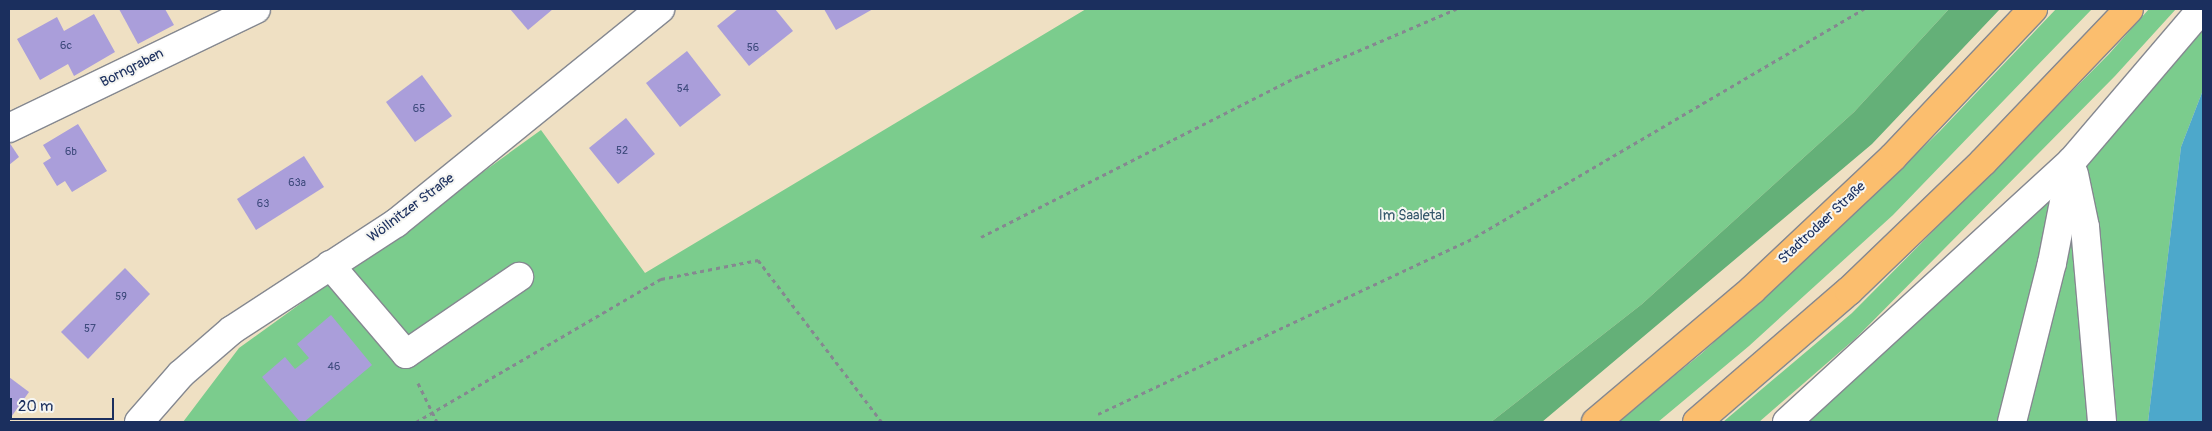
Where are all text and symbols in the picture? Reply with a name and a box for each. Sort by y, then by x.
house number: 6c [60,39,72,53]
house number: 56 [747,41,759,55]
street label: Borngraben [98,45,166,91]
house number: 54 [677,82,689,96]
house number: 65 [413,102,425,116]
house number: 52 [616,144,628,158]
house number: 6b [65,145,77,159]
street label: Wöllnitzer Straße [364,170,458,246]
house number: 63a [288,176,306,190]
street label: Stadtrodaer Straße [1775,178,1869,268]
house number: 63 [257,197,269,211]
park label: Im Saaletal [1379,208,1445,224]
house number: 59 [115,290,127,304]
house number: 57 [84,322,96,336]
house number: 46 [328,360,340,374]
scale bar [12,388,116,420]
text: 20 m [18,397,53,416]

